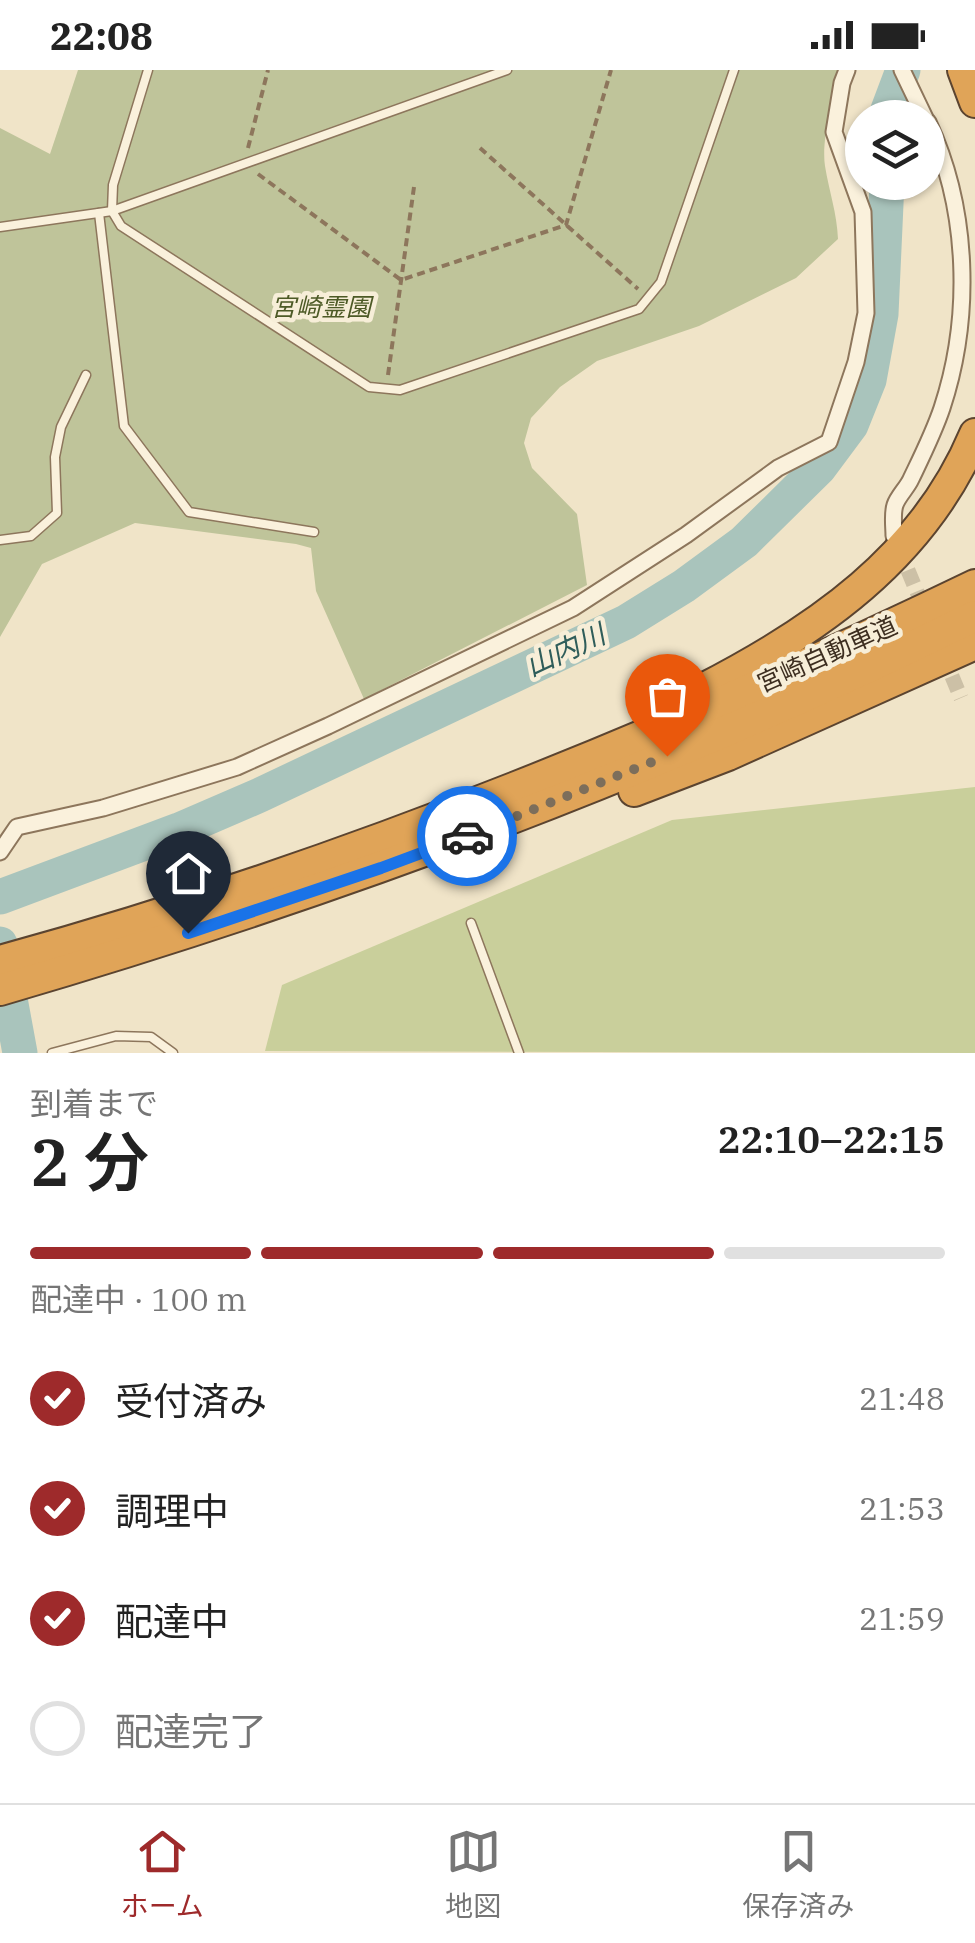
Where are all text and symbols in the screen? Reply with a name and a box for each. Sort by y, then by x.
text: 22:08 [50,11,153,60]
map controls [845,100,945,200]
button: layers [845,100,945,200]
park label: 宮崎霊園 [271,290,374,323]
street label: 宮崎自動車道 [752,608,902,699]
water label: 山内川 [519,614,613,684]
pin [625,654,710,757]
icon: bag [640,669,695,724]
courier [417,786,517,886]
icon: car [440,809,495,864]
pin [146,831,231,934]
icon: home [161,846,216,901]
text: 到着まで [30,1082,158,1124]
text: 22:10–22:15 [718,1114,945,1163]
text: 2 分 [30,1119,149,1204]
text: 配達中 · 100 m [30,1278,247,1320]
icon: check [30,1371,85,1426]
text: 受付済み [115,1376,267,1425]
text: 21:48 [859,1377,945,1419]
icon: check [30,1481,85,1536]
text: 調理中 [115,1486,229,1535]
text: 21:53 [859,1487,945,1529]
icon: check [30,1591,85,1646]
text: 配達中 [115,1596,229,1645]
text: 21:59 [859,1597,945,1639]
text: 配達完了 [115,1706,267,1755]
tab: ホーム [121,1824,204,1924]
tab: 地図 [445,1824,501,1924]
tab: 保存済み [742,1824,854,1924]

